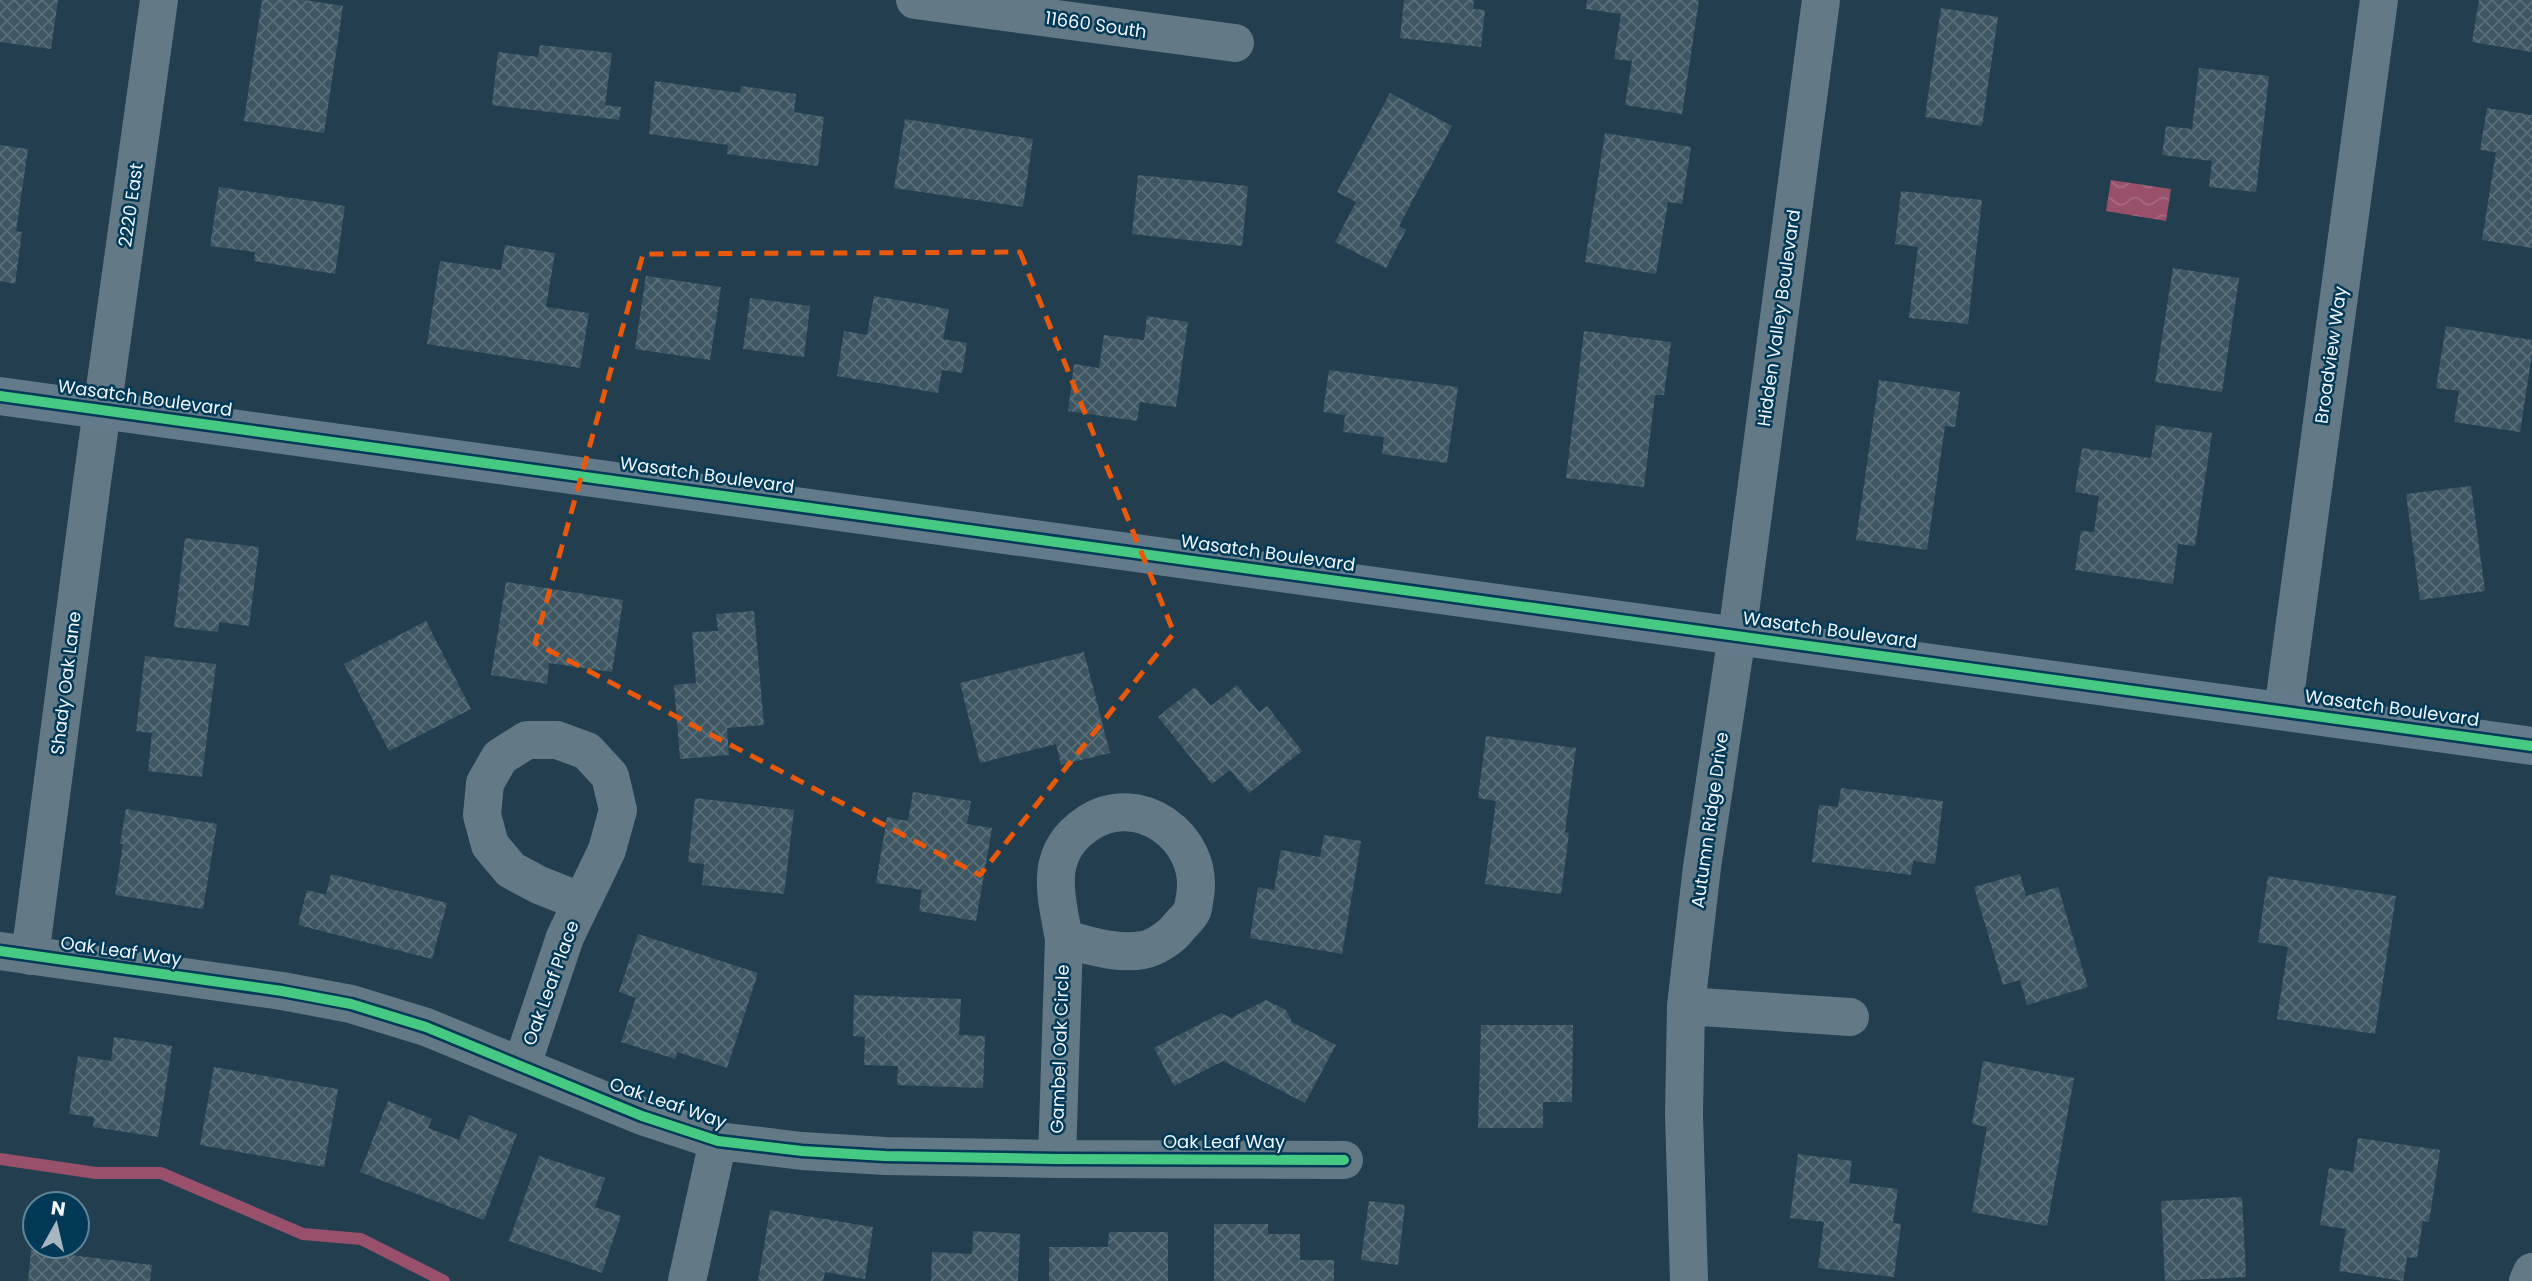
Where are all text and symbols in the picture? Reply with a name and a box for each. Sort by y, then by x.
street label: 11660 South [1044,5,1148,44]
street label: 2220 East [112,161,149,249]
street label: Hidden Valley Boulevard [1751,208,1806,428]
street label: Broadview Way [2308,284,2353,425]
street label: Wasatch Boulevard [56,373,234,422]
street label: Wasatch Boulevard [618,450,796,499]
street label: Wasatch Boulevard [1179,528,1357,577]
street label: Wasatch Boulevard [1741,605,1919,654]
street label: Shady Oak Lane [44,610,87,756]
street label: Wasatch Boulevard [2303,683,2481,732]
street label: Autumn Ridge Drive [1685,730,1734,910]
street label: Oak Leaf Place [516,917,585,1049]
street label: Oak Leaf Way [59,930,183,971]
street label: Gambel Oak Circle [1044,964,1075,1134]
street label: Oak Leaf Way [606,1071,730,1134]
street label: Oak Leaf Way [1163,1129,1285,1154]
north arrow [21,1190,91,1260]
text: N [49,1194,67,1223]

